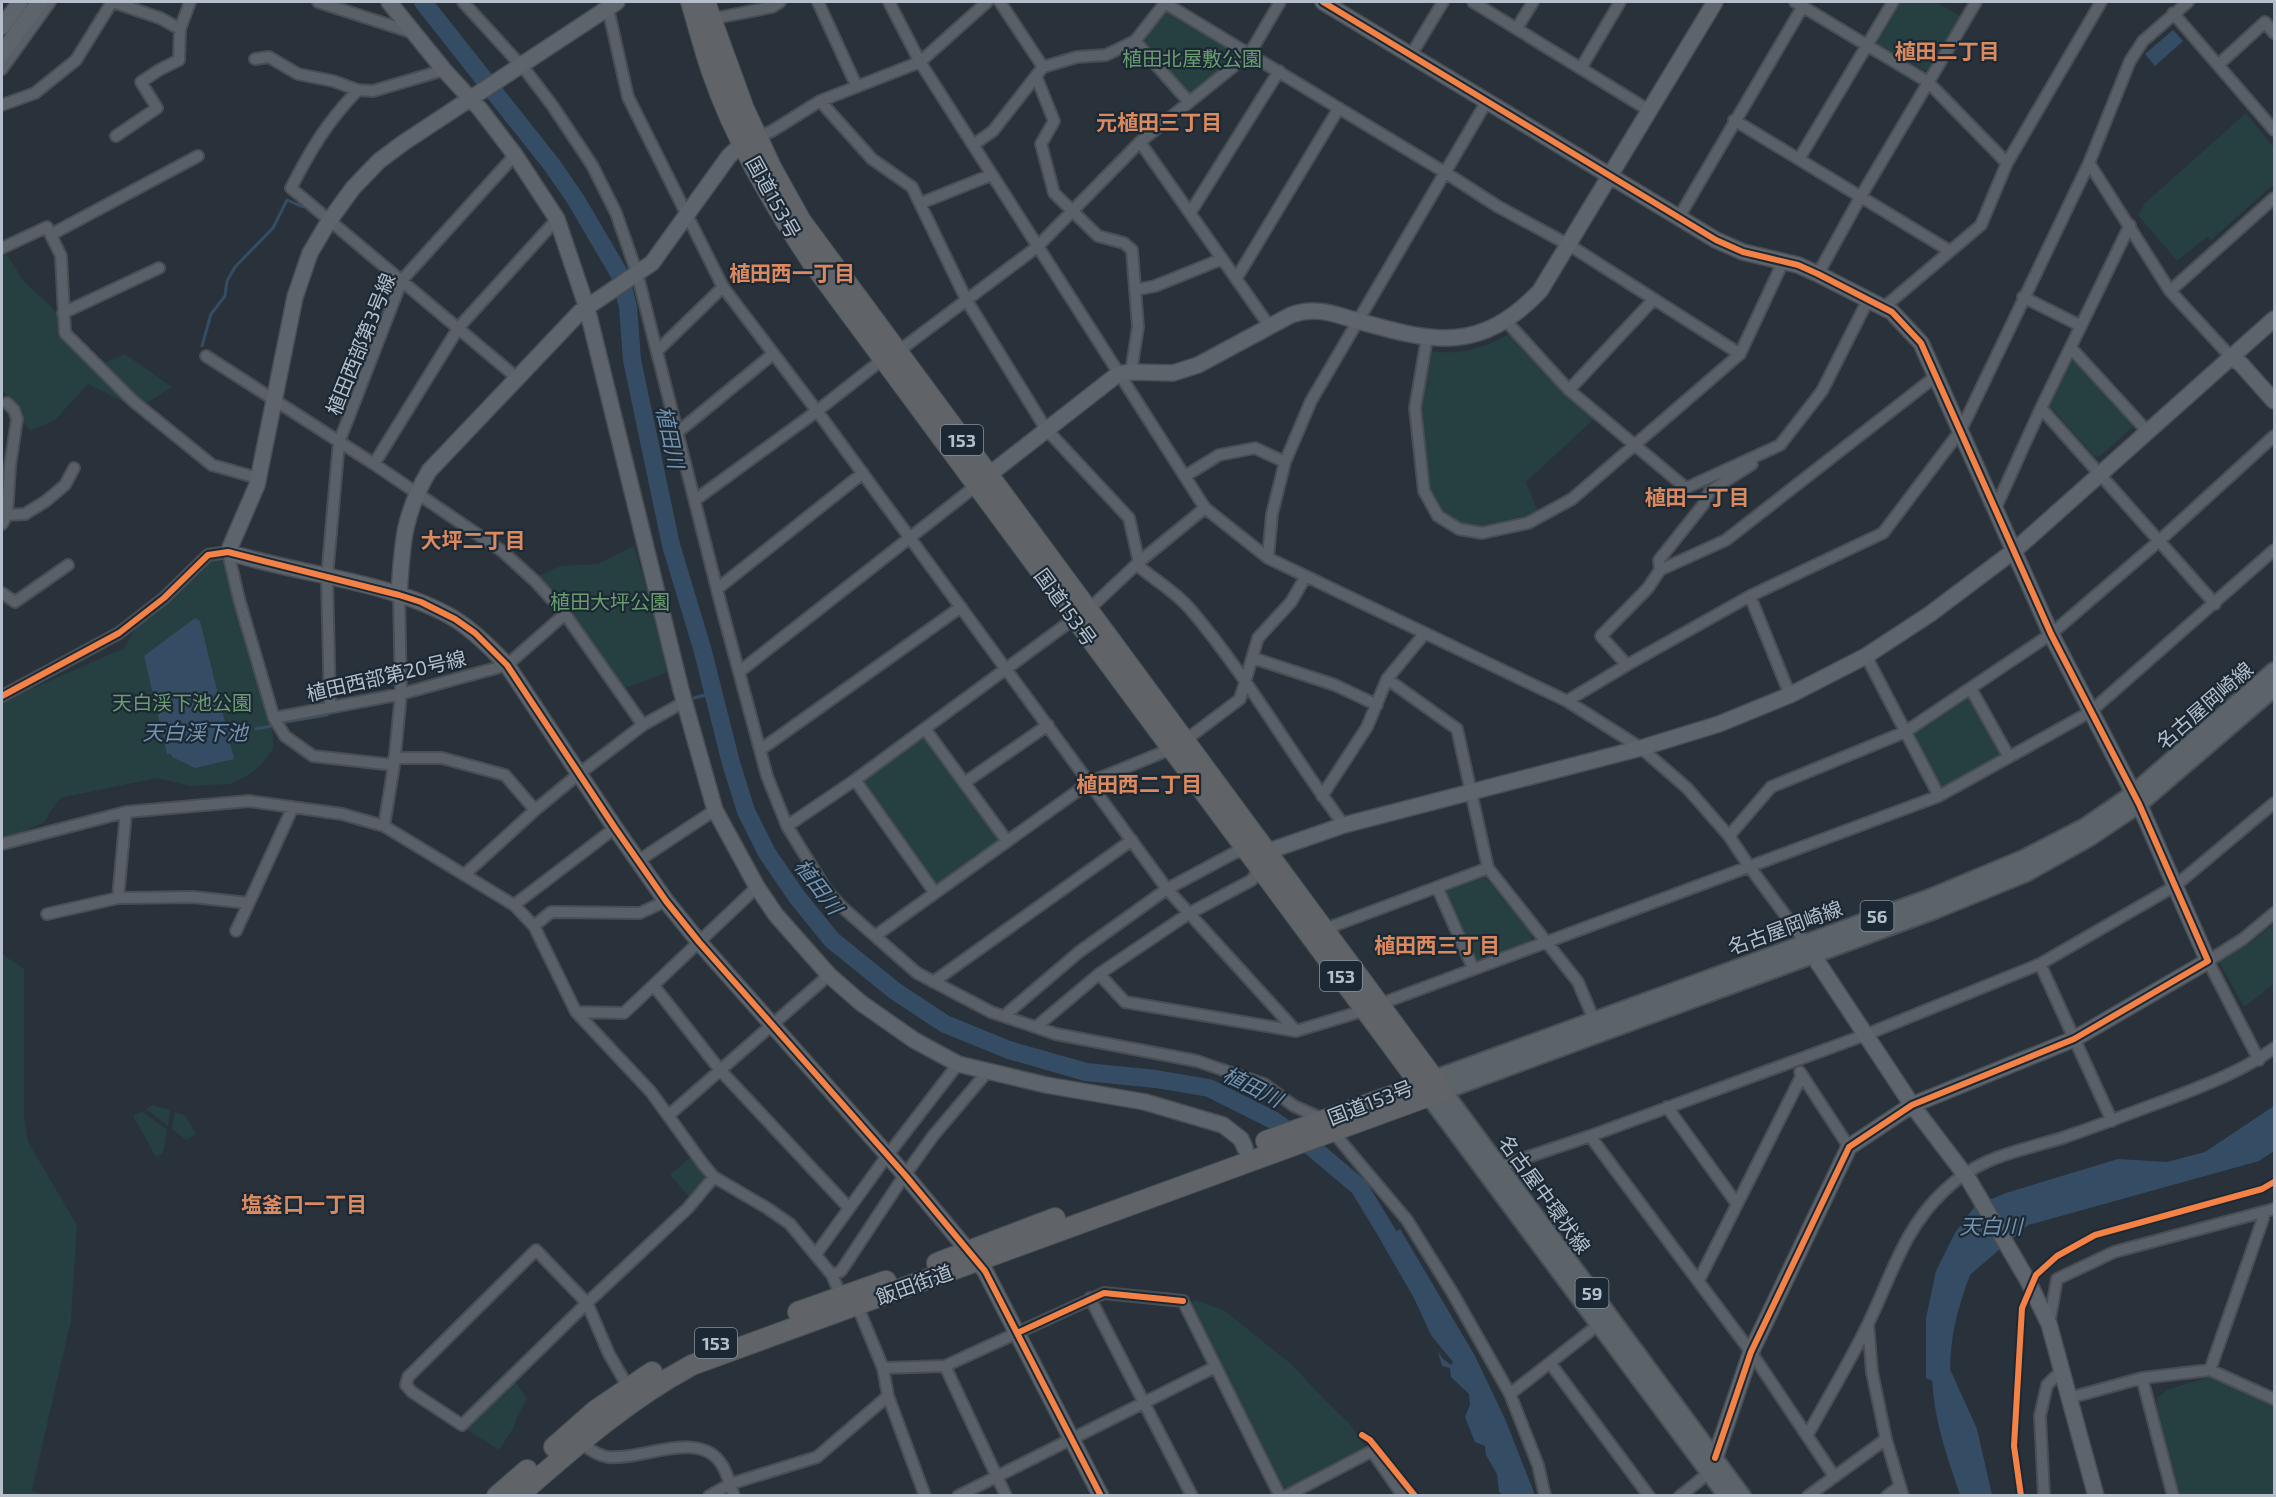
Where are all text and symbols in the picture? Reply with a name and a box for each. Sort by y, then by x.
district label: 植田二丁目 [1895,38,2000,63]
park label: 植田北屋敷公園 [1122,46,1262,70]
district label: 元植田三丁目 [1096,109,1222,134]
street label: 国道153号 [742,152,806,242]
district label: 植田西一丁目 [729,260,855,285]
street label: 植田西部第3号線 [321,269,399,419]
water label: 植田川 [652,404,690,472]
road number: 153 [941,425,983,455]
district label: 植田一丁目 [1645,484,1750,509]
district label: 大坪二丁目 [421,527,526,552]
street label: 国道153号 [1030,564,1102,650]
park label: 植田大坪公園 [550,589,670,613]
street label: 植田西部第20号線 [304,645,468,705]
street label: 名古屋岡崎線 [2151,657,2257,753]
park label: 天白渓下池公園 [112,690,252,714]
water label: 天白渓下池 [143,719,249,744]
district label: 植田西二丁目 [1076,771,1202,796]
water label: 植田川 [790,853,849,920]
street label: 名古屋岡崎線 [1725,895,1845,959]
road number: 56 [1860,901,1894,931]
district label: 植田西三丁目 [1374,932,1500,957]
road number: 153 [1320,961,1362,991]
water label: 植田川 [1219,1061,1289,1112]
street label: 国道153号 [1324,1075,1416,1129]
street label: 名古屋中環状線 [1494,1130,1596,1258]
district label: 塩釜口一丁目 [241,1191,367,1216]
water label: 天白川 [1960,1213,2024,1238]
street label: 飯田街道 [872,1259,956,1309]
road number: 59 [1576,1278,1608,1308]
road number: 153 [695,1328,737,1358]

